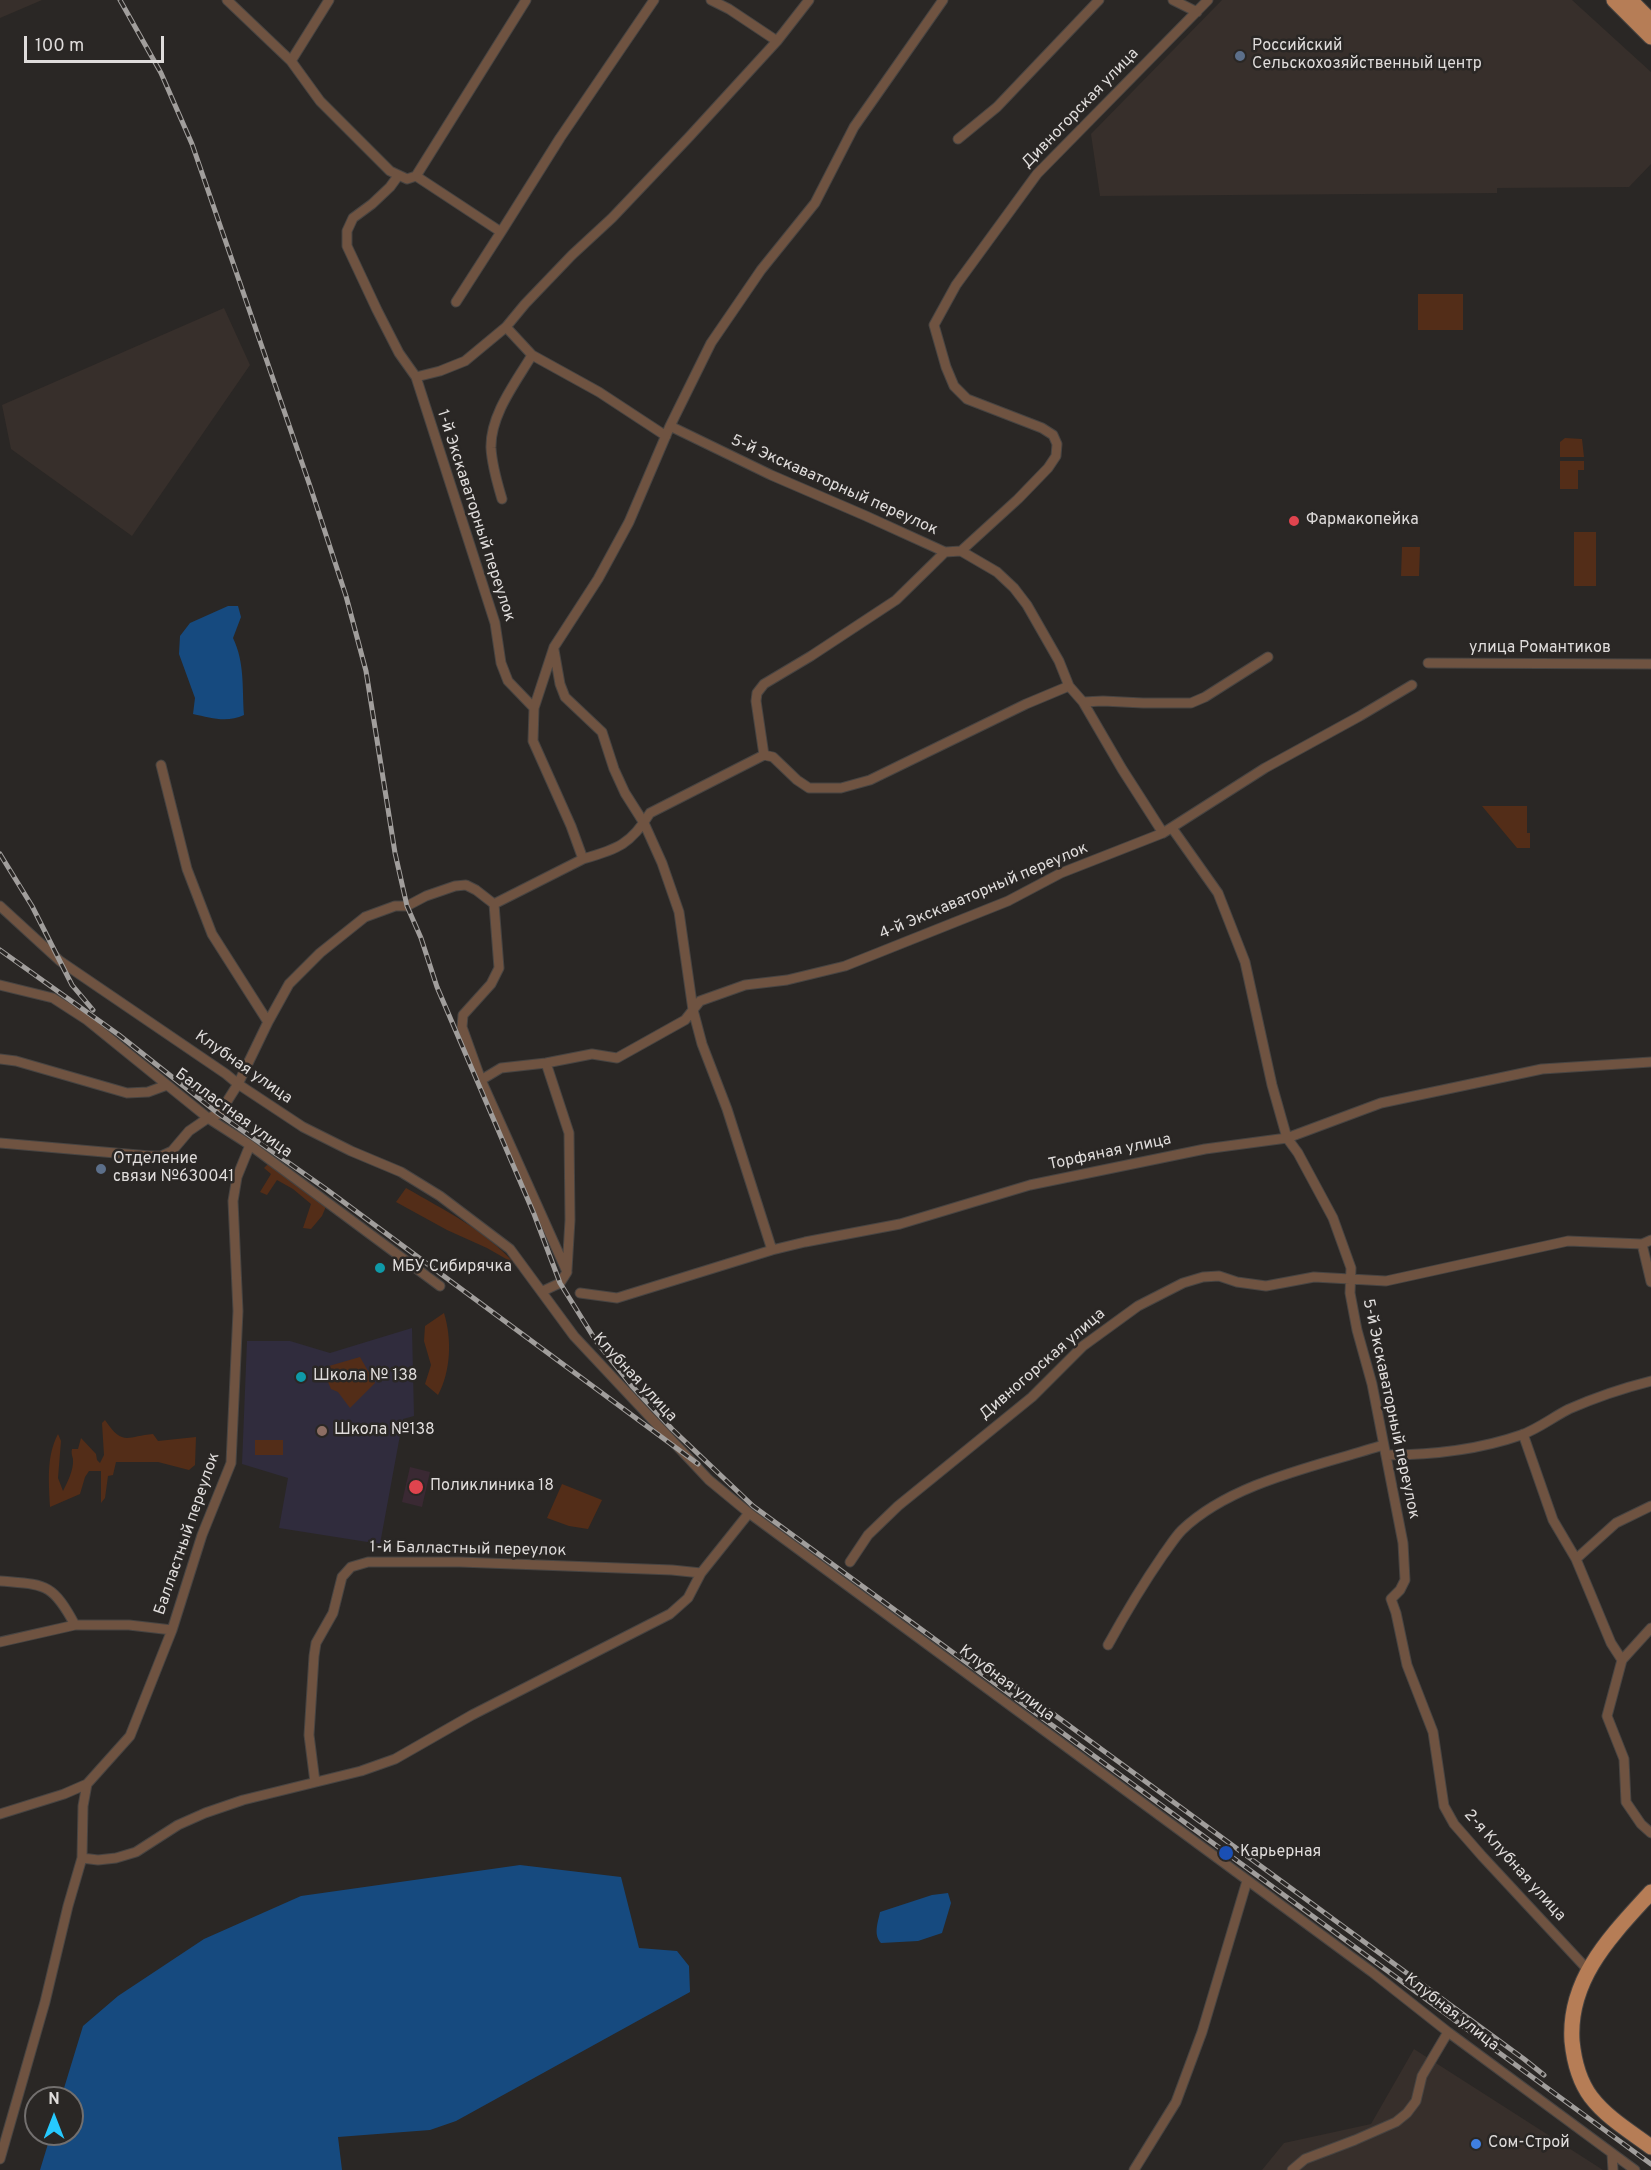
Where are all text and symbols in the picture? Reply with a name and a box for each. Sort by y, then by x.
scale bar [27,24,166,62]
text: 100 m [35,35,84,58]
place label: Российский Сельскохозяйственный центр [1252,37,1482,75]
street label: Дивногорская улица [1018,45,1144,173]
marker: Российский Сельскохозяйственный центр [1233,49,1247,63]
street label: 1-й Экскаваторный переулок [432,408,518,624]
street label: 5-й Экскаваторный переулок [727,432,941,540]
place label: Фармакопейка [1306,511,1419,531]
marker: Фармакопейка [1287,514,1301,528]
street label: улица Романтиков [1469,639,1611,659]
street label: 4-й Экскаваторный переулок [877,839,1091,945]
street label: Клубная улица [190,1027,296,1109]
street label: Балластная улица [171,1065,295,1163]
street label: Торфяная улица [1047,1131,1173,1175]
place label: Отделение связи №630041 [113,1150,234,1188]
marker: Отделение связи №630041 [94,1162,108,1176]
place label: МБУ Сибирячка [392,1258,512,1278]
marker: МБУ Сибирячка [373,1261,387,1275]
street label: 5-й Экскаваторный переулок [1357,1297,1423,1521]
street label: Дивногорская улица [976,1305,1110,1425]
street label: Клубная улица [588,1329,680,1427]
place label: Школа № 138 [313,1367,418,1387]
marker: Школа № 138 [294,1370,308,1384]
place label: Школа №138 [334,1421,435,1441]
marker: Школа №138 [315,1424,329,1438]
street label: Балластный переулок [151,1450,225,1618]
place label: Поликлиника 18 [430,1477,554,1497]
marker: Поликлиника 18 [407,1478,425,1496]
street label: 1-й Балластный переулок [369,1539,567,1561]
street label: Клубная улица [954,1642,1058,1726]
street label: 2-я Клубная улица [1459,1806,1569,1926]
place label: Карьерная [1240,1843,1321,1863]
marker: Карьерная [1217,1844,1235,1862]
street label: Клубная улица [1400,1970,1502,2056]
north arrow [24,2086,84,2146]
text: N [48,2090,60,2110]
place label: Сом-Строй [1488,2134,1570,2154]
marker: Сом-Строй [1469,2137,1483,2151]

